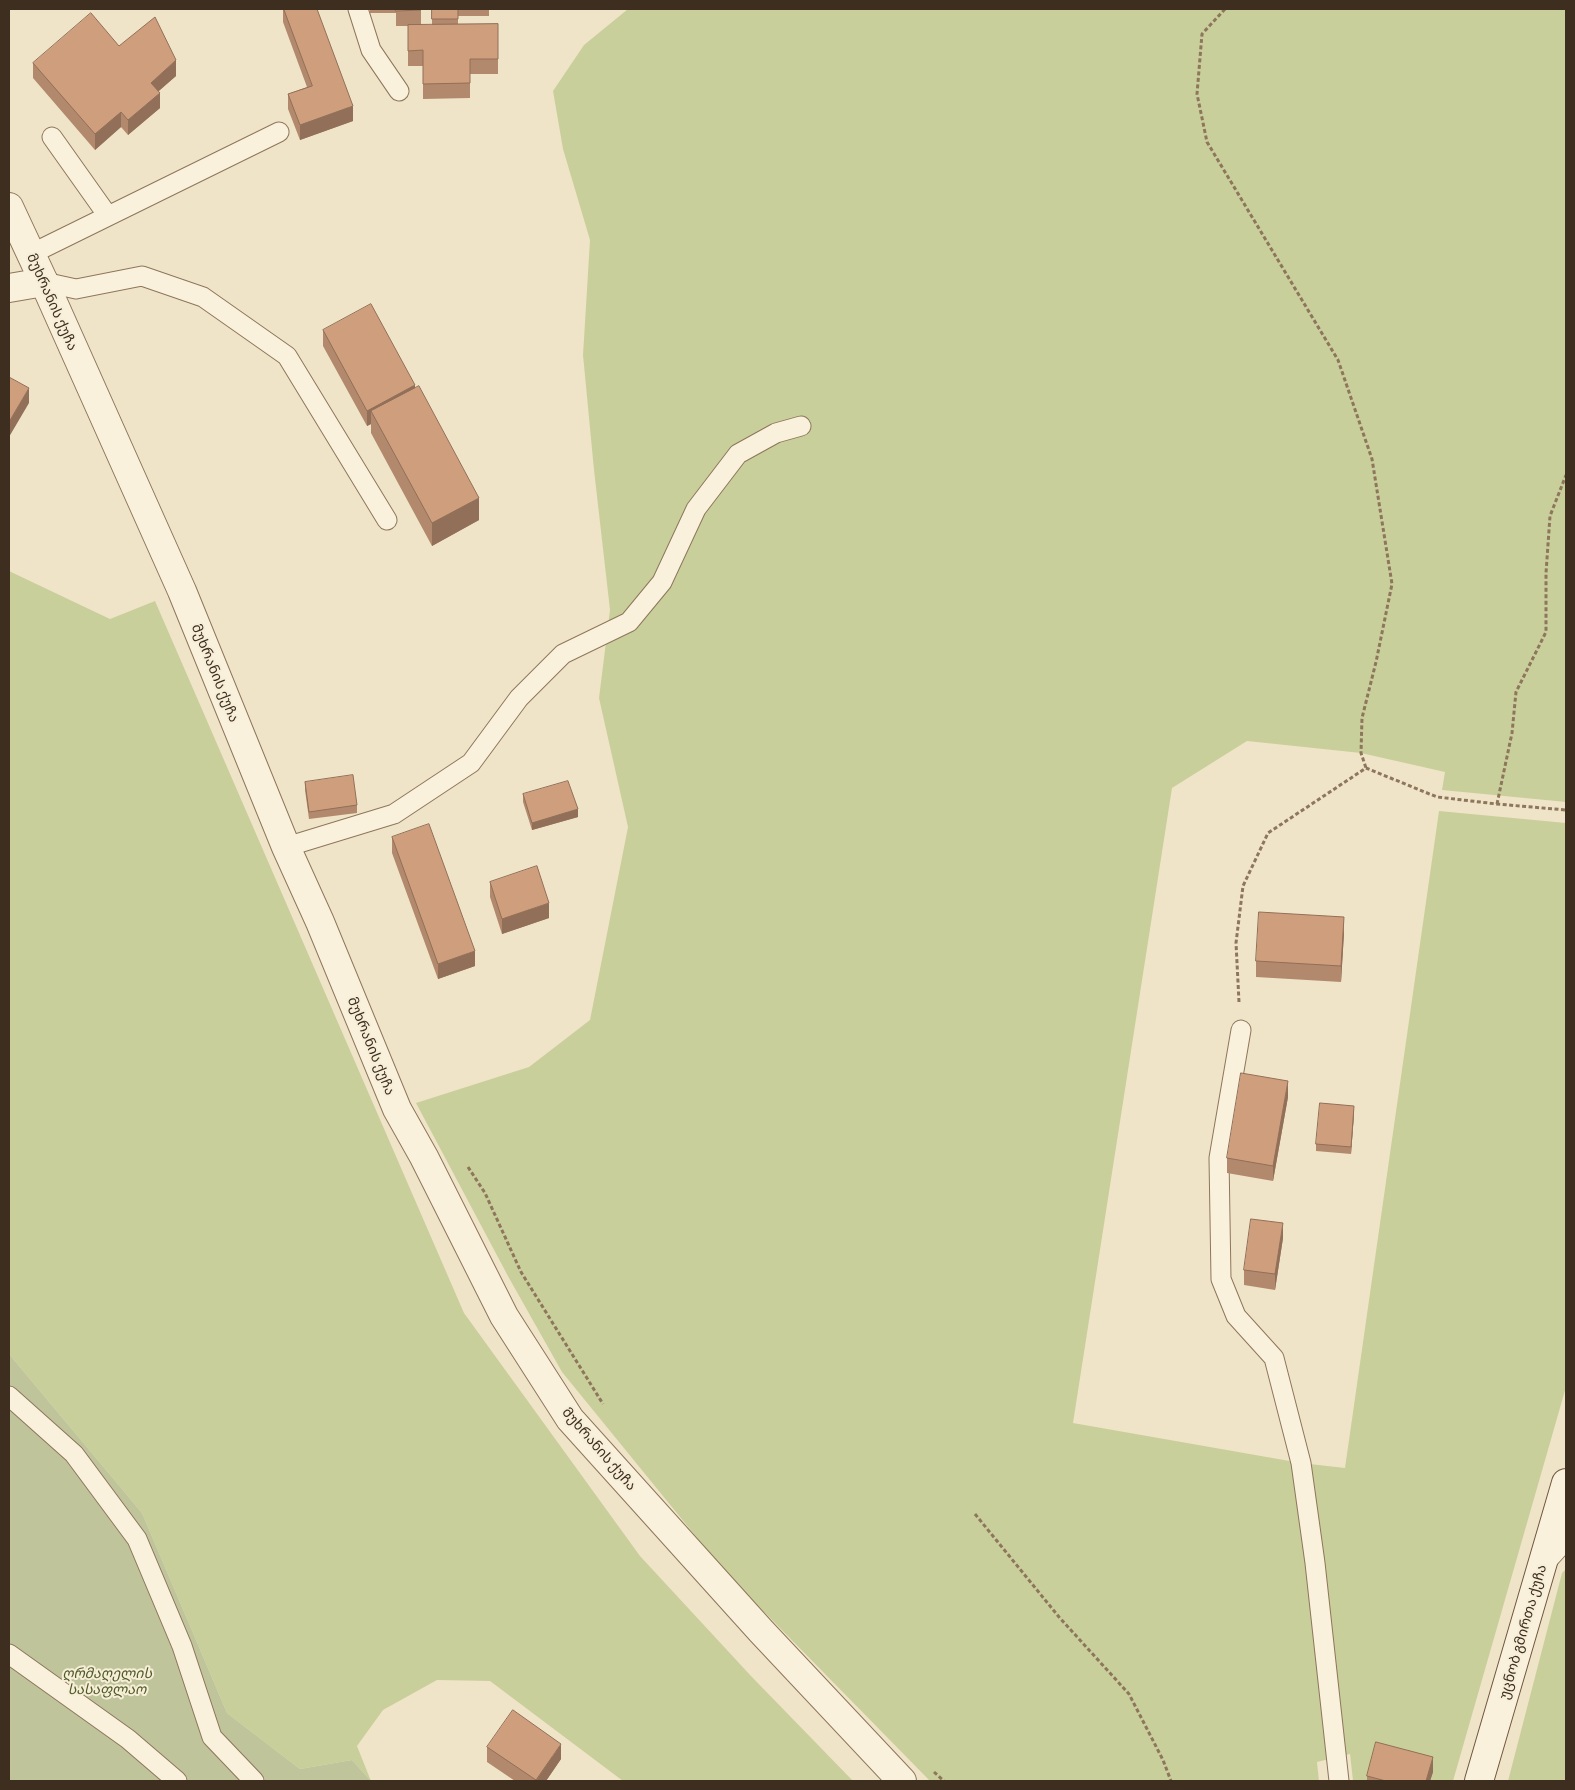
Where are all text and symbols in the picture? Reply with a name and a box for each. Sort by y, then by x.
street label: მუხრანის ქუჩა [23,251,81,353]
street label: მუხრანის ქუჩა [188,621,242,725]
street label: მუხრანის ქუჩა [344,994,398,1098]
street label: მუხრანის ქუჩა [558,1404,640,1494]
street label: უცნობ გმირთა ქუჩა [1496,1563,1550,1701]
park label: ღრმაღელის სასაფლაო [62,1666,152,1698]

